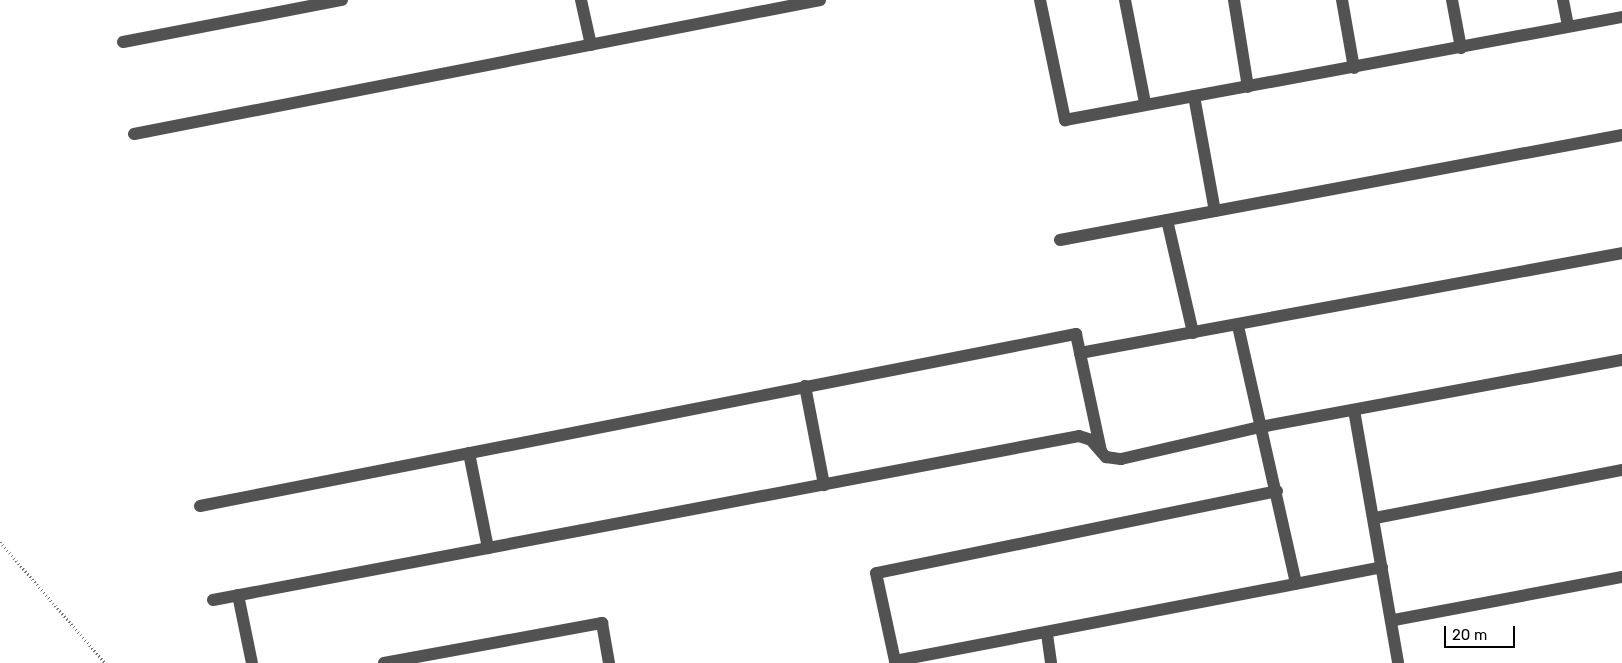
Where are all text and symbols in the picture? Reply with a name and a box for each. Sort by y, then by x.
scale bar [1447,616,1518,648]
text: 20 m [1452,626,1487,644]

